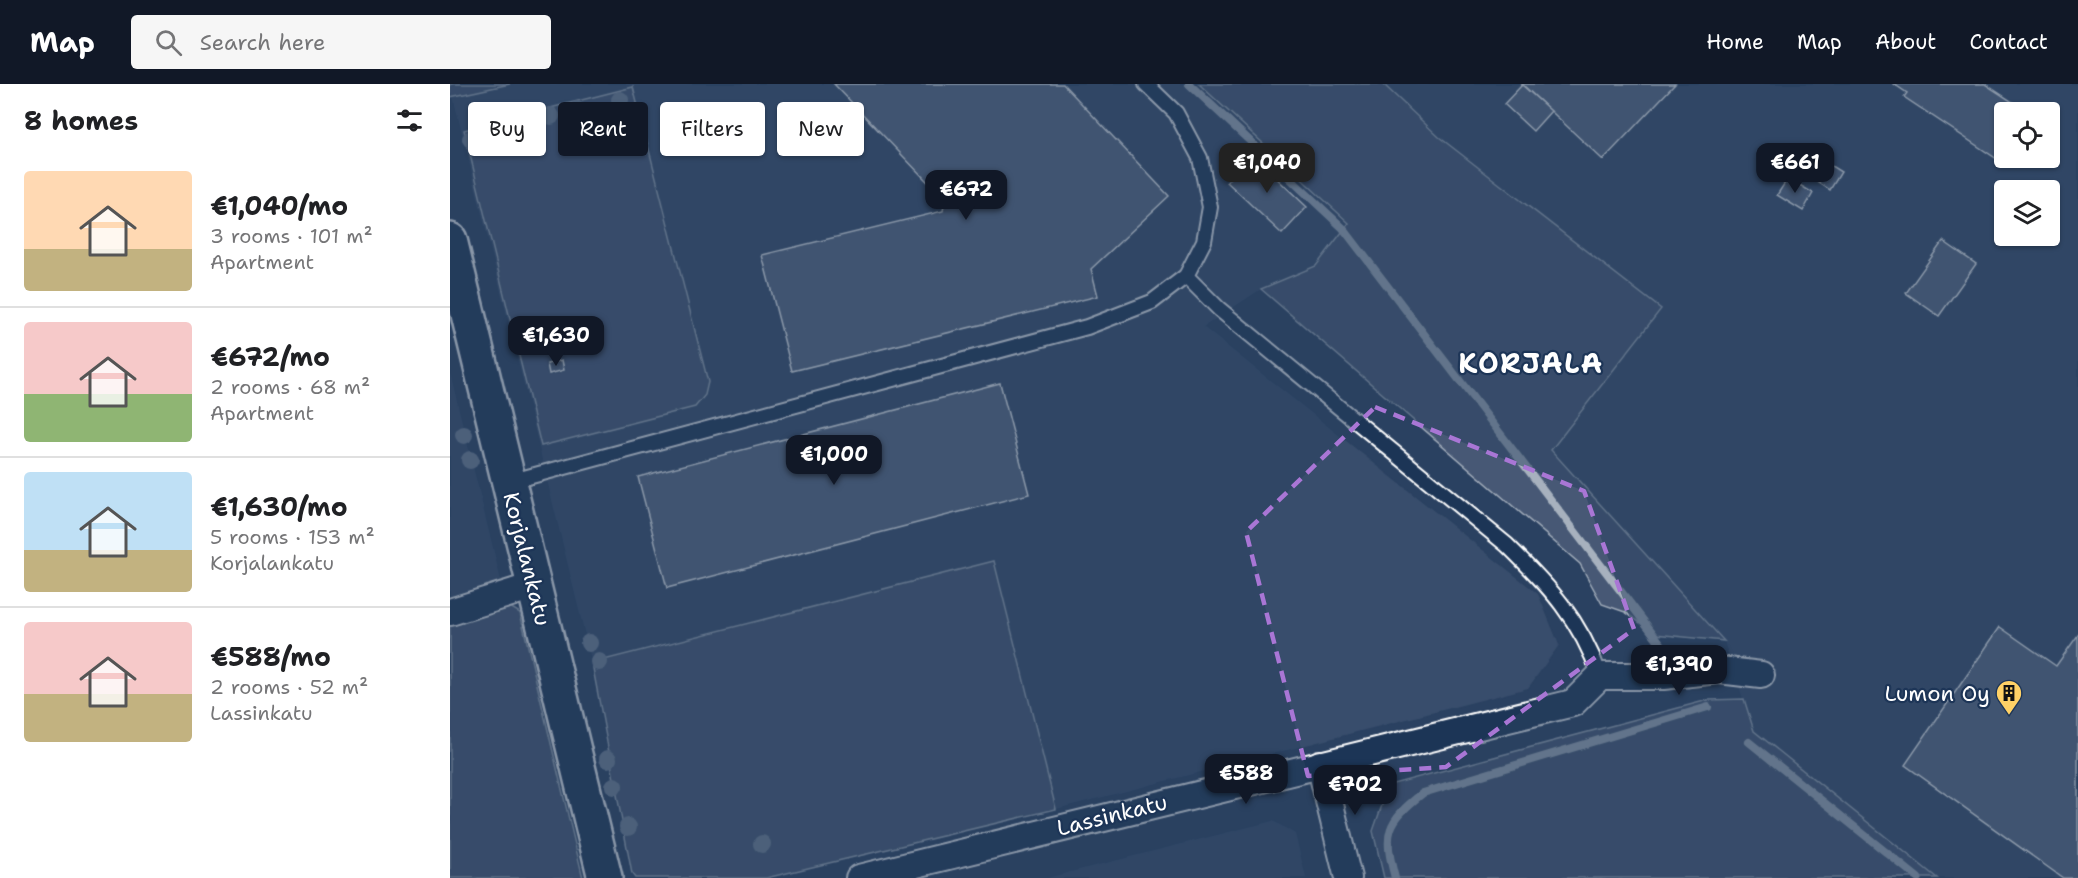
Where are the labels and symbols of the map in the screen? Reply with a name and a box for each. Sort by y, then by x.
pin: €1,040 [1218,143,1316,194]
pin: €661 [1759,143,1831,194]
pin: €672 [930,170,1002,221]
pin: €1,630 [507,316,605,367]
district label: KORJALA [1458,344,1604,382]
pin: €1,000 [785,435,883,486]
street label: Korjalankatu [496,489,558,629]
pin: €1,390 [1630,645,1728,696]
building icon: Lumon Oy [1994,678,2024,716]
place label: Lumon Oy [1885,679,1990,708]
pin: €588 [1210,754,1282,805]
pin: €702 [1319,765,1391,816]
street label: Lassinkatu [1054,787,1170,843]

